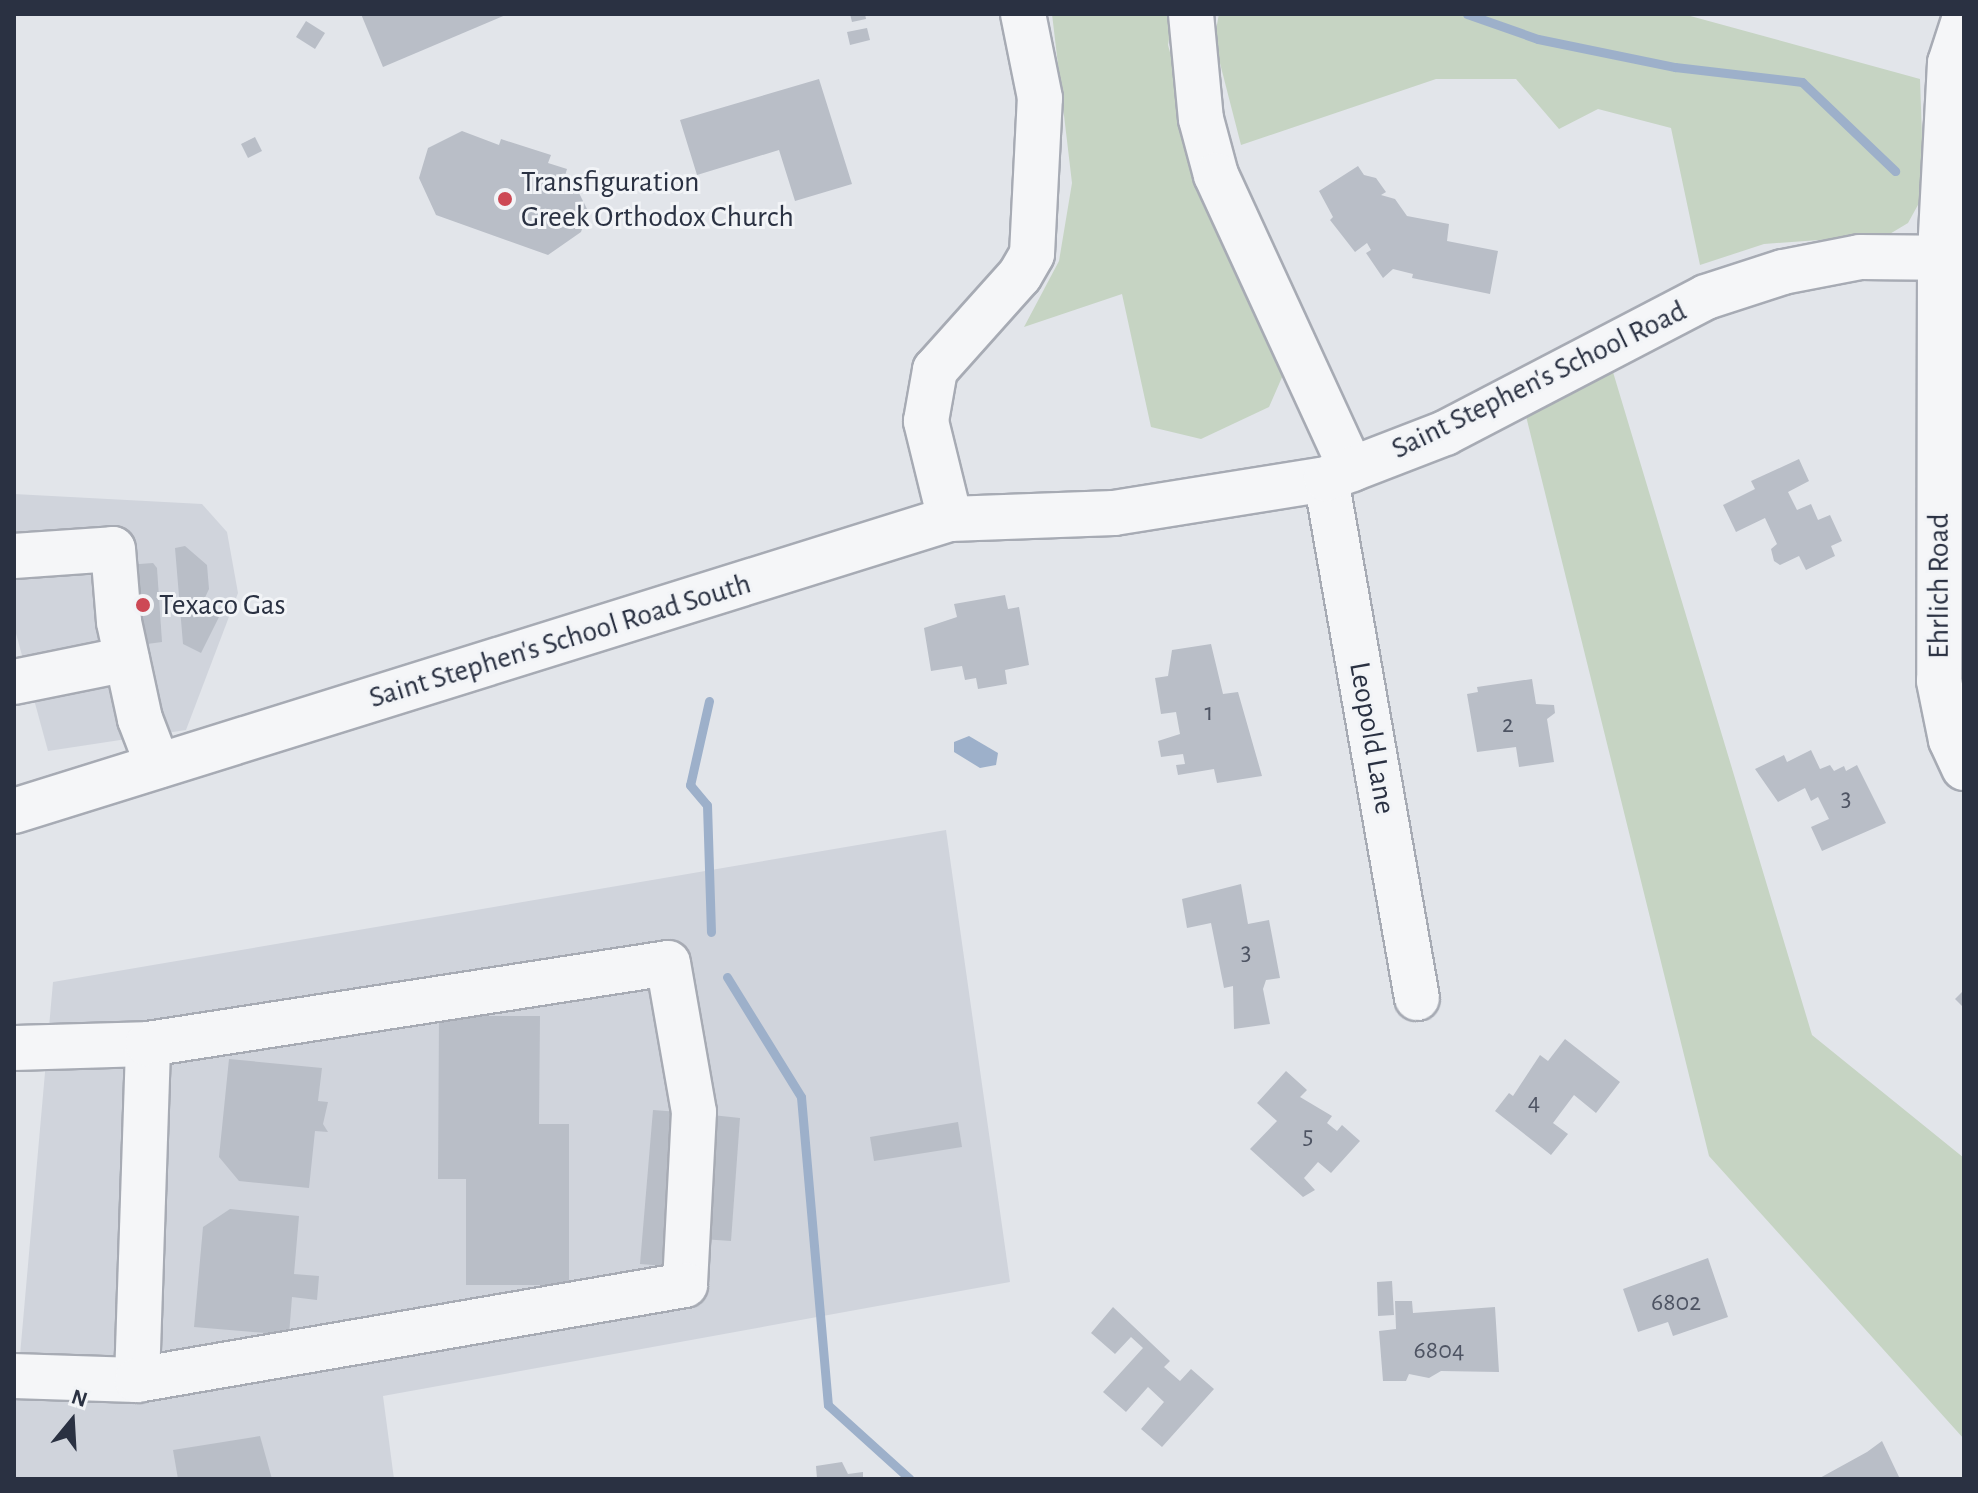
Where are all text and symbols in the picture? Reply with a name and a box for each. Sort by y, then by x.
place label: Transfiguration Greek Orthodox Church [521,164,794,234]
marker: Transfiguration Greek Orthodox Church [496,190,514,208]
street label: Saint Stephen's School Road [1386,293,1692,467]
street label: Ehrlich Road [1921,513,1957,659]
street label: Saint Stephen's School Road South [365,566,755,716]
place label: Texaco Gas [159,587,286,623]
marker: Texaco Gas [134,596,152,614]
street label: Leopold Lane [1341,659,1403,817]
house number: 1 [1205,697,1213,729]
house number: 2 [1502,709,1514,741]
house number: 3 [1841,783,1851,815]
house number: 3 [1241,937,1251,969]
house number: 4 [1528,1087,1540,1119]
house number: 5 [1303,1120,1313,1152]
house number: 6802 [1651,1287,1701,1319]
house number: 6804 [1414,1335,1464,1367]
north arrow [32,1381,112,1461]
text: N [69,1385,90,1411]

